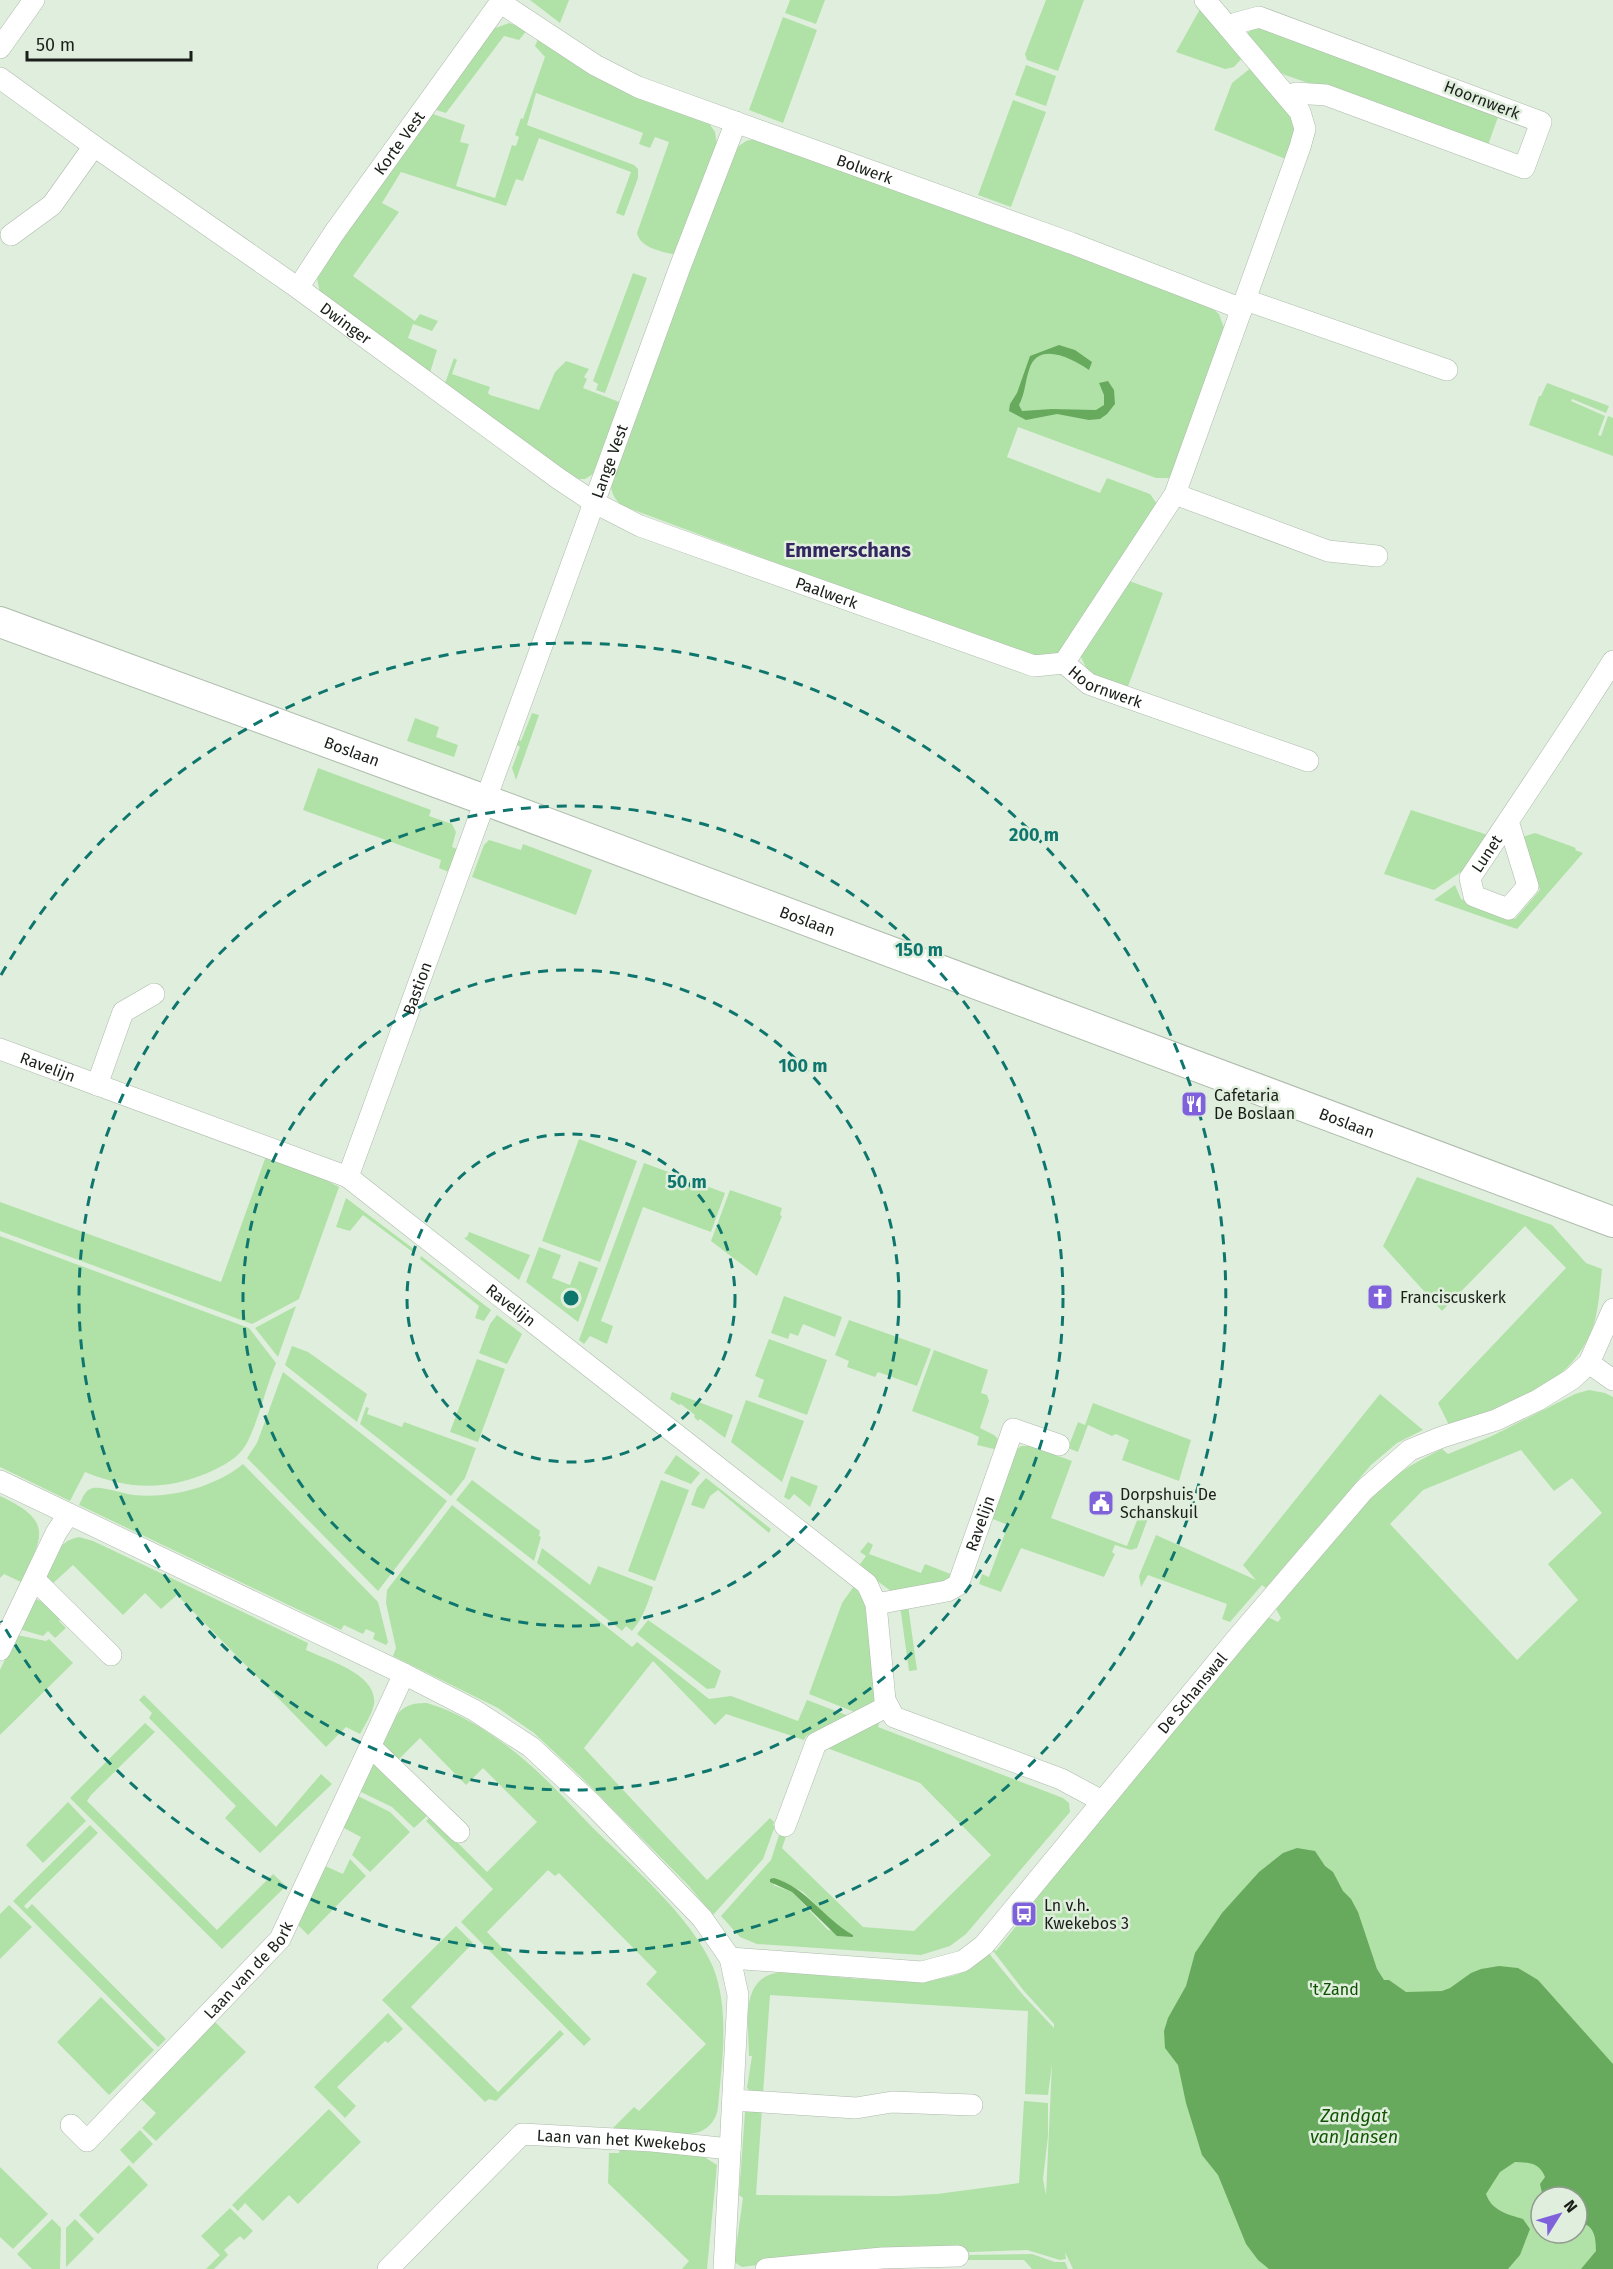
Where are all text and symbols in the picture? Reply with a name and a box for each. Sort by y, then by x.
scale bar [27,24,190,62]
text: 50 m [36,34,75,56]
street label: Hoornwerk [1441,77,1523,123]
street label: Korte Vest [370,107,428,178]
street label: Bolwerk [834,150,896,188]
street label: Dwinger [317,298,376,349]
street label: Lange Vest [587,421,631,501]
district label: Emmerschans [785,538,911,562]
street label: Paalwerk [793,573,861,612]
street label: Hoornwerk [1065,661,1146,712]
street label: Boslaan [322,732,383,770]
text: 200 m [1009,824,1059,846]
street label: Lunet [1467,831,1506,876]
street label: Boslaan [777,902,838,940]
text: 150 m [895,939,943,961]
street label: Bastion [399,959,435,1017]
street label: Ravelijn [18,1048,78,1085]
text: 100 m [779,1055,827,1077]
place label: Cafetaria De Boslaan [1214,1086,1295,1123]
restaurant icon: Cafetaria De Boslaan [1179,1089,1209,1119]
street label: Boslaan [1317,1103,1377,1142]
text: 50 m [667,1171,707,1193]
street label: Ravelijn [483,1280,540,1330]
church icon: Franciscuskerk [1365,1282,1395,1312]
centre of rings [561,1288,581,1308]
place label: Franciscuskerk [1400,1288,1507,1307]
place label: Dorpshuis De Schanskuil [1120,1485,1217,1522]
public building icon: Dorpshuis De Schanskuil [1086,1488,1116,1518]
street label: Ravelijn [961,1493,998,1554]
street label: De Schanswal [1153,1649,1231,1737]
place label: Ln v.h. Kwekebos 3 [1044,1896,1129,1933]
bus stop icon: Ln v.h. Kwekebos 3 [1009,1899,1039,1929]
street label: Laan van de Bork [200,1918,297,2023]
park label: 't Zand [1309,1980,1359,1999]
water label: Zandgat van Jansen [1310,2105,1398,2148]
street label: Laan van het Kwekebos [536,2125,707,2156]
north arrow [1529,2185,1589,2245]
text: N [1560,2196,1581,2216]

